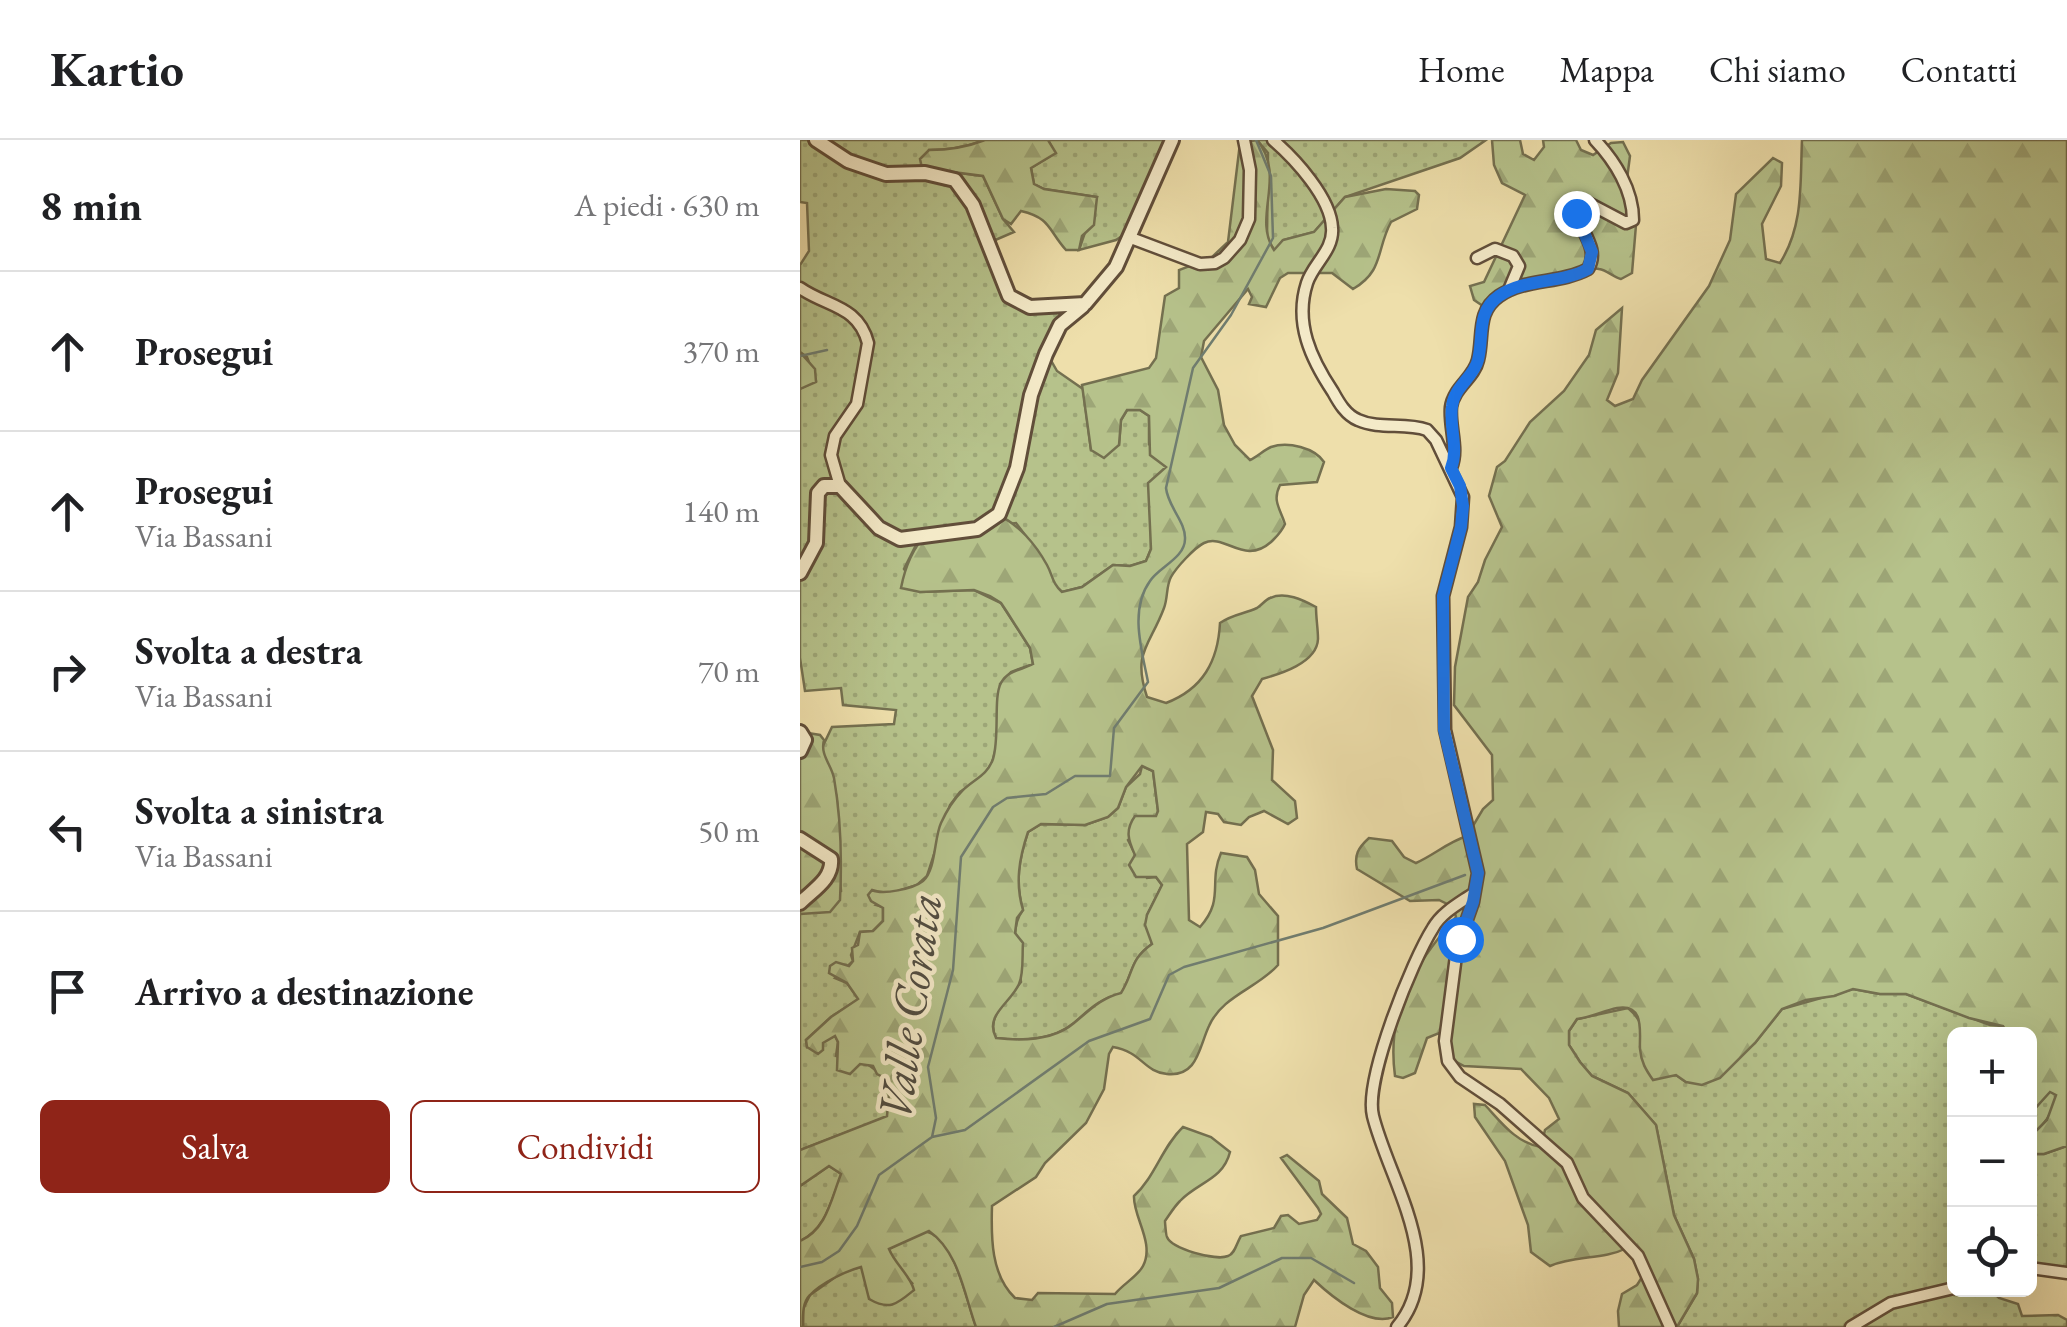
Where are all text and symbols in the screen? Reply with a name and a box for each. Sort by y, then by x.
text: Kartio [50,38,184,100]
text: Home [1418,47,1505,92]
text: Mappa [1560,47,1654,92]
text: Chi siamo [1709,47,1846,92]
text: Contatti [1901,47,2017,92]
text: 8 min [40,178,142,233]
text: A piedi · 630 m [574,184,760,226]
route end [1554,191,1600,237]
icon: ahead [40,324,95,379]
text: Prosegui [135,327,273,376]
text: 370 m [683,330,760,372]
text: Prosegui [135,466,273,515]
icon: ahead [40,484,95,539]
text: 140 m [683,490,760,532]
text: Via Bassani [135,515,273,557]
text: Svolta a destra [135,626,362,675]
icon: right [40,644,95,699]
text: 70 m [698,650,760,692]
text: Via Bassani [135,675,273,717]
text: Svolta a sinistra [135,786,384,835]
icon: left [40,804,95,859]
text: 50 m [698,810,760,852]
text: Via Bassani [135,835,273,877]
water label: Valle Corata [862,889,956,1123]
route start [1438,917,1484,963]
icon: arrive [40,964,95,1019]
text: Arrivo a destinazione [135,967,474,1016]
map controls [1947,1027,2037,1297]
button: + [1947,1027,2037,1117]
button: Salva [40,1100,390,1193]
button: Condividi [410,1100,760,1193]
button: − [1947,1117,2037,1207]
button: locate [1947,1207,2037,1297]

